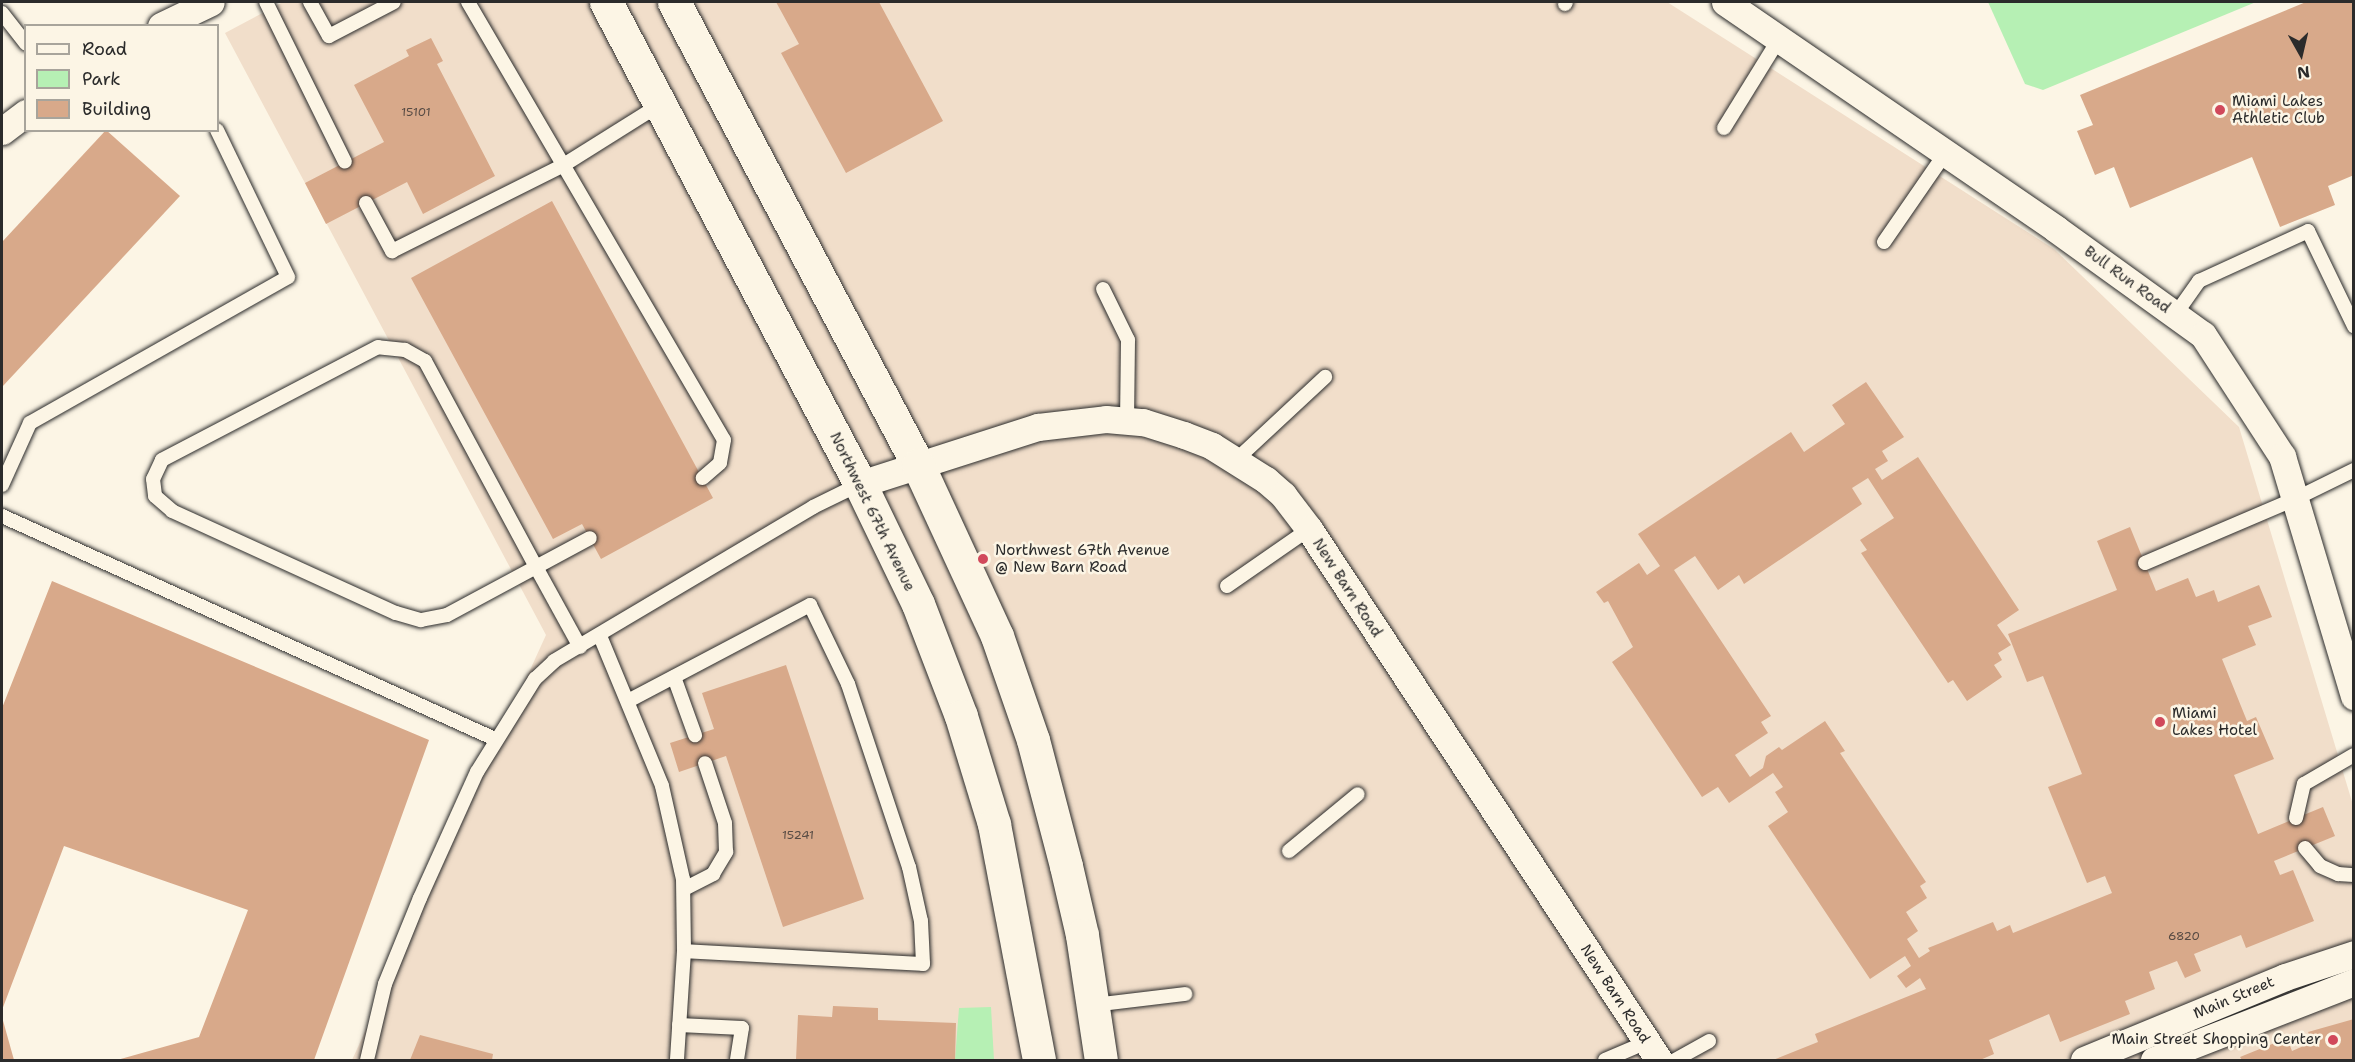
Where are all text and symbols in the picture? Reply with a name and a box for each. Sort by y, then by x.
legend [24,24,219,132]
north arrow [2271,24,2331,84]
text: Road [82,37,127,61]
text: N [2296,61,2311,84]
text: Park [82,67,121,91]
place label: Miami Lakes Athletic Club [2232,92,2325,127]
text: Building [82,97,151,121]
marker: Miami Lakes Athletic Club [2213,103,2227,117]
house number: 15101 [401,106,431,120]
street label: Bull Run Road [2080,243,2174,317]
street label: Northwest 67th Avenue [826,429,918,595]
street label: New Barn Road [1308,535,1386,641]
place label: Northwest 67th Avenue @ New Barn Road [995,541,1170,576]
marker: Northwest 67th Avenue @ New Barn Road [976,552,990,566]
place label: Miami Lakes Hotel [2172,704,2257,739]
marker: Miami Lakes Hotel [2153,715,2167,729]
house number: 15241 [782,829,814,843]
house number: 6820 [2168,930,2200,944]
street label: New Barn Road [1576,941,1654,1047]
street label: Main Street [2191,973,2277,1023]
place label: Main Street Shopping Center [2111,1031,2321,1049]
marker: Main Street Shopping Center [2326,1033,2340,1047]

